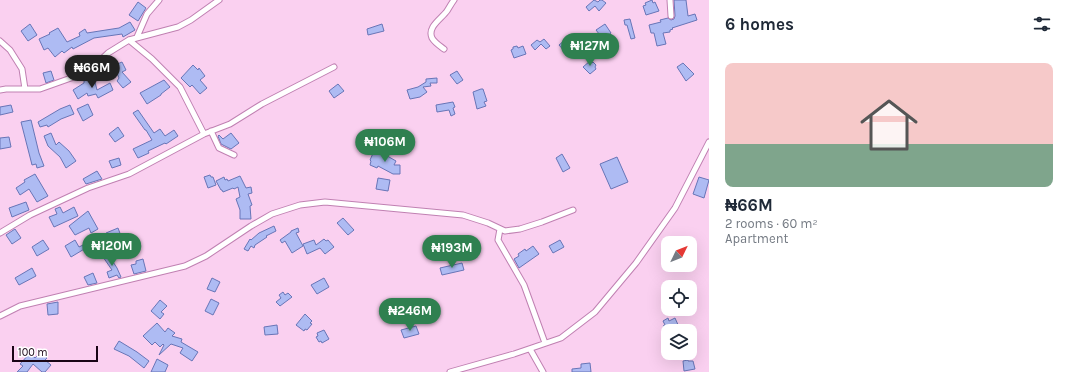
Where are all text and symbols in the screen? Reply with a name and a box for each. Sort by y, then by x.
icon: filters [1031,13,1053,35]
text: 6 homes [725,14,794,34]
pin: ₦127M [562,33,618,67]
text: ₦127M [570,38,610,53]
pin: ₦66M [68,55,116,89]
text: ₦66M [74,60,110,75]
icon: home [853,89,925,161]
pin: ₦106M [357,129,413,163]
text: ₦106M [364,134,406,149]
text: ₦66M [725,195,773,215]
text: 2 rooms · 60 m² [725,216,818,231]
text: Apartment [725,231,788,246]
pin: ₦120M [84,233,140,267]
pin: ₦193M [424,235,480,269]
north arrow [661,236,697,272]
map controls [661,236,697,360]
text: ₦120M [91,238,133,253]
text: ₦193M [431,240,473,255]
button: locate [661,280,697,316]
pin: ₦246M [382,298,438,332]
text: ₦246M [388,303,432,318]
button: layers [661,324,697,360]
scale bar [12,344,98,363]
text: 100 m [18,346,48,359]

